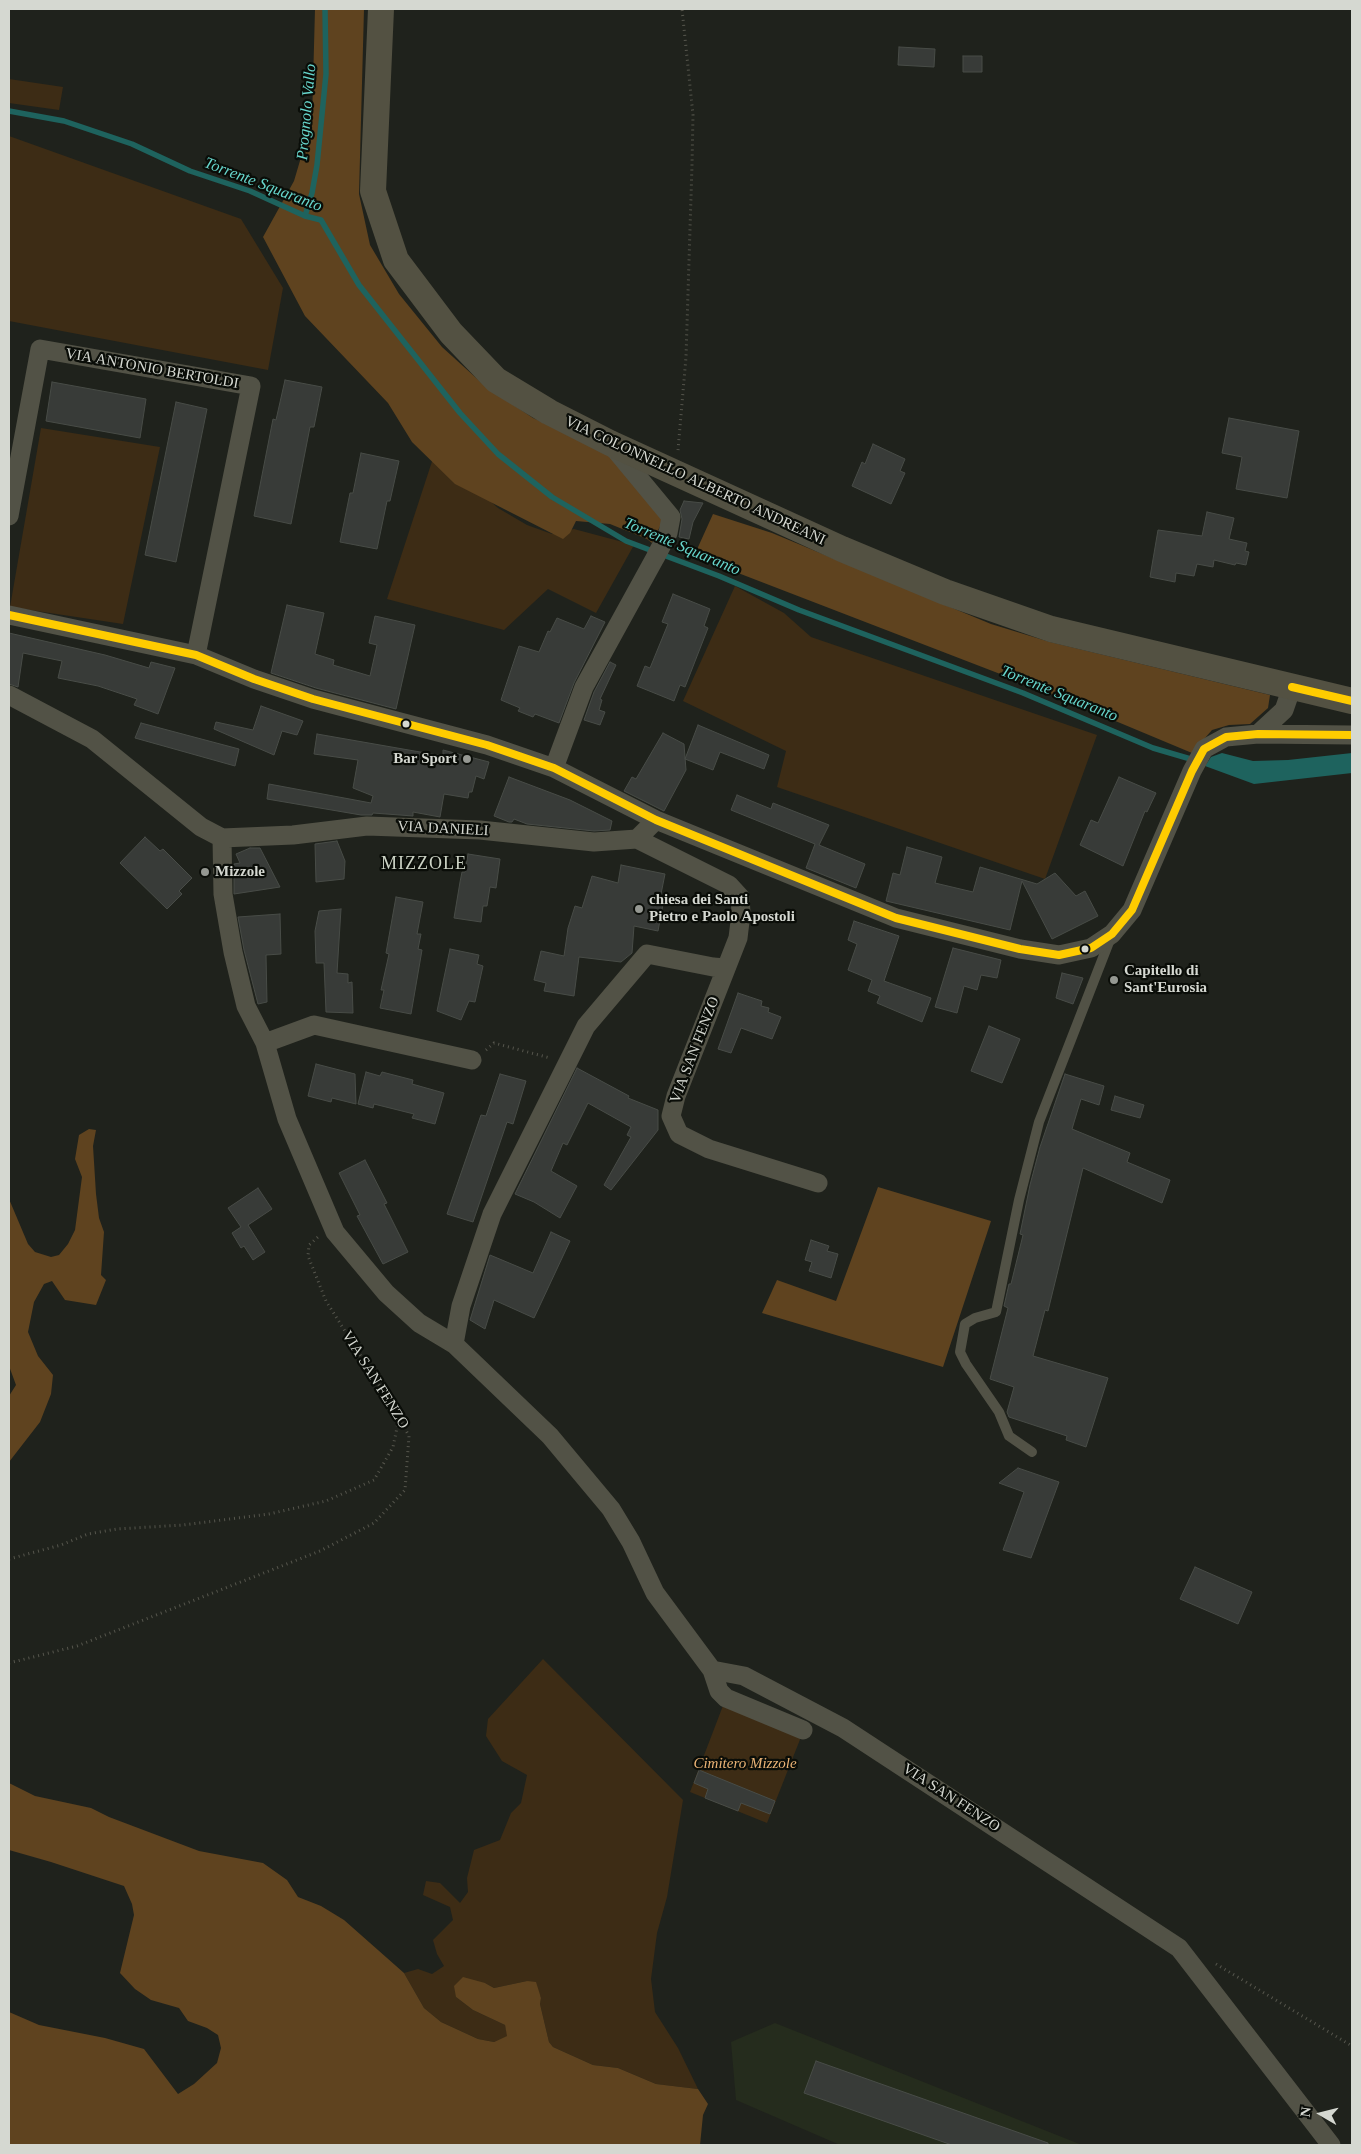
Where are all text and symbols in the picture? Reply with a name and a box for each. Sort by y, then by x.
water label: Prognolo Vallo [293,63,321,161]
water label: Torrente Squaranto [201,154,325,216]
street label: VIA ANTONIO BERTOLDI [64,345,240,393]
street label: VIA COLONNELLO ALBERTO ANDREANI [562,413,828,549]
water label: Torrente Squaranto [621,514,743,580]
water label: Torrente Squaranto [998,662,1120,726]
unlabelled marker [401,719,411,729]
place label: Bar Sport [393,750,457,768]
marker: Bar Sport [461,753,473,765]
street label: VIA DANIELI [397,818,489,840]
district label: MIZZOLE [380,853,468,875]
place label: Mizzole [215,863,265,881]
marker: Mizzole [199,866,211,878]
place label: chiesa dei Santi Pietro e Paolo Apostoli [649,891,795,926]
marker: chiesa dei Santi Pietro e Paolo Apostoli [633,903,645,915]
unlabelled marker [1080,944,1090,954]
place label: Capitello di Sant'Eurosia [1124,962,1207,997]
marker: Capitello di Sant'Eurosia [1108,974,1120,986]
street label: VIA SAN FENZO [666,994,724,1106]
street label: VIA SAN FENZO [338,1328,412,1432]
park label: Cimitero Mizzole [693,1755,797,1773]
street label: VIA SAN FENZO [899,1760,1003,1836]
north arrow [1296,2089,1346,2139]
text: N [1298,2106,1314,2118]

